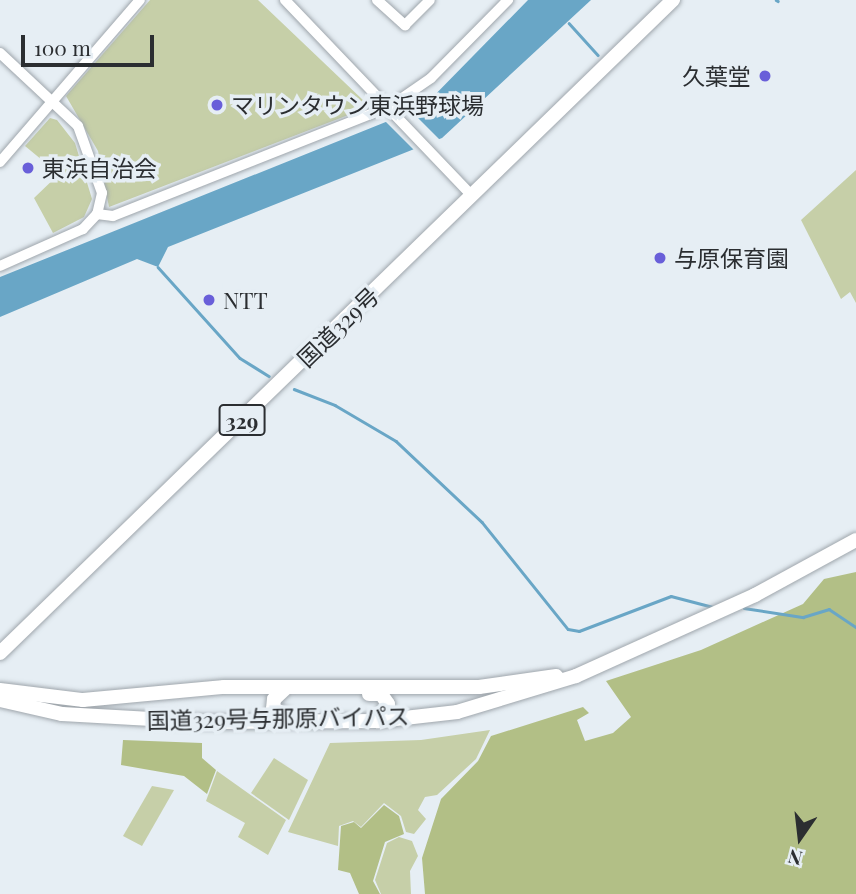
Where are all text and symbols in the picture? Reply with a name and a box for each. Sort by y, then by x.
scale bar [24,21,158,65]
text: 100 m [34,33,91,61]
place label: 久葉堂 [682,62,751,90]
marker: 久葉堂 [757,68,773,84]
place label: マリンタウン東浜野球場 [231,91,484,119]
marker: マリンタウン東浜野球場 [209,97,225,113]
place label: 東浜自治会 [42,154,157,182]
marker: 東浜自治会 [20,160,36,176]
place label: 与原保育園 [674,244,789,272]
marker: 与原保育園 [652,250,668,266]
street label: 国道329号 [292,282,384,372]
place label: NTT [223,286,268,314]
marker: NTT [201,292,217,308]
road number: 329 [218,402,266,438]
street label: 国道329号与那原バイパス [146,702,410,734]
north arrow [765,803,835,873]
text: N [785,844,805,873]

